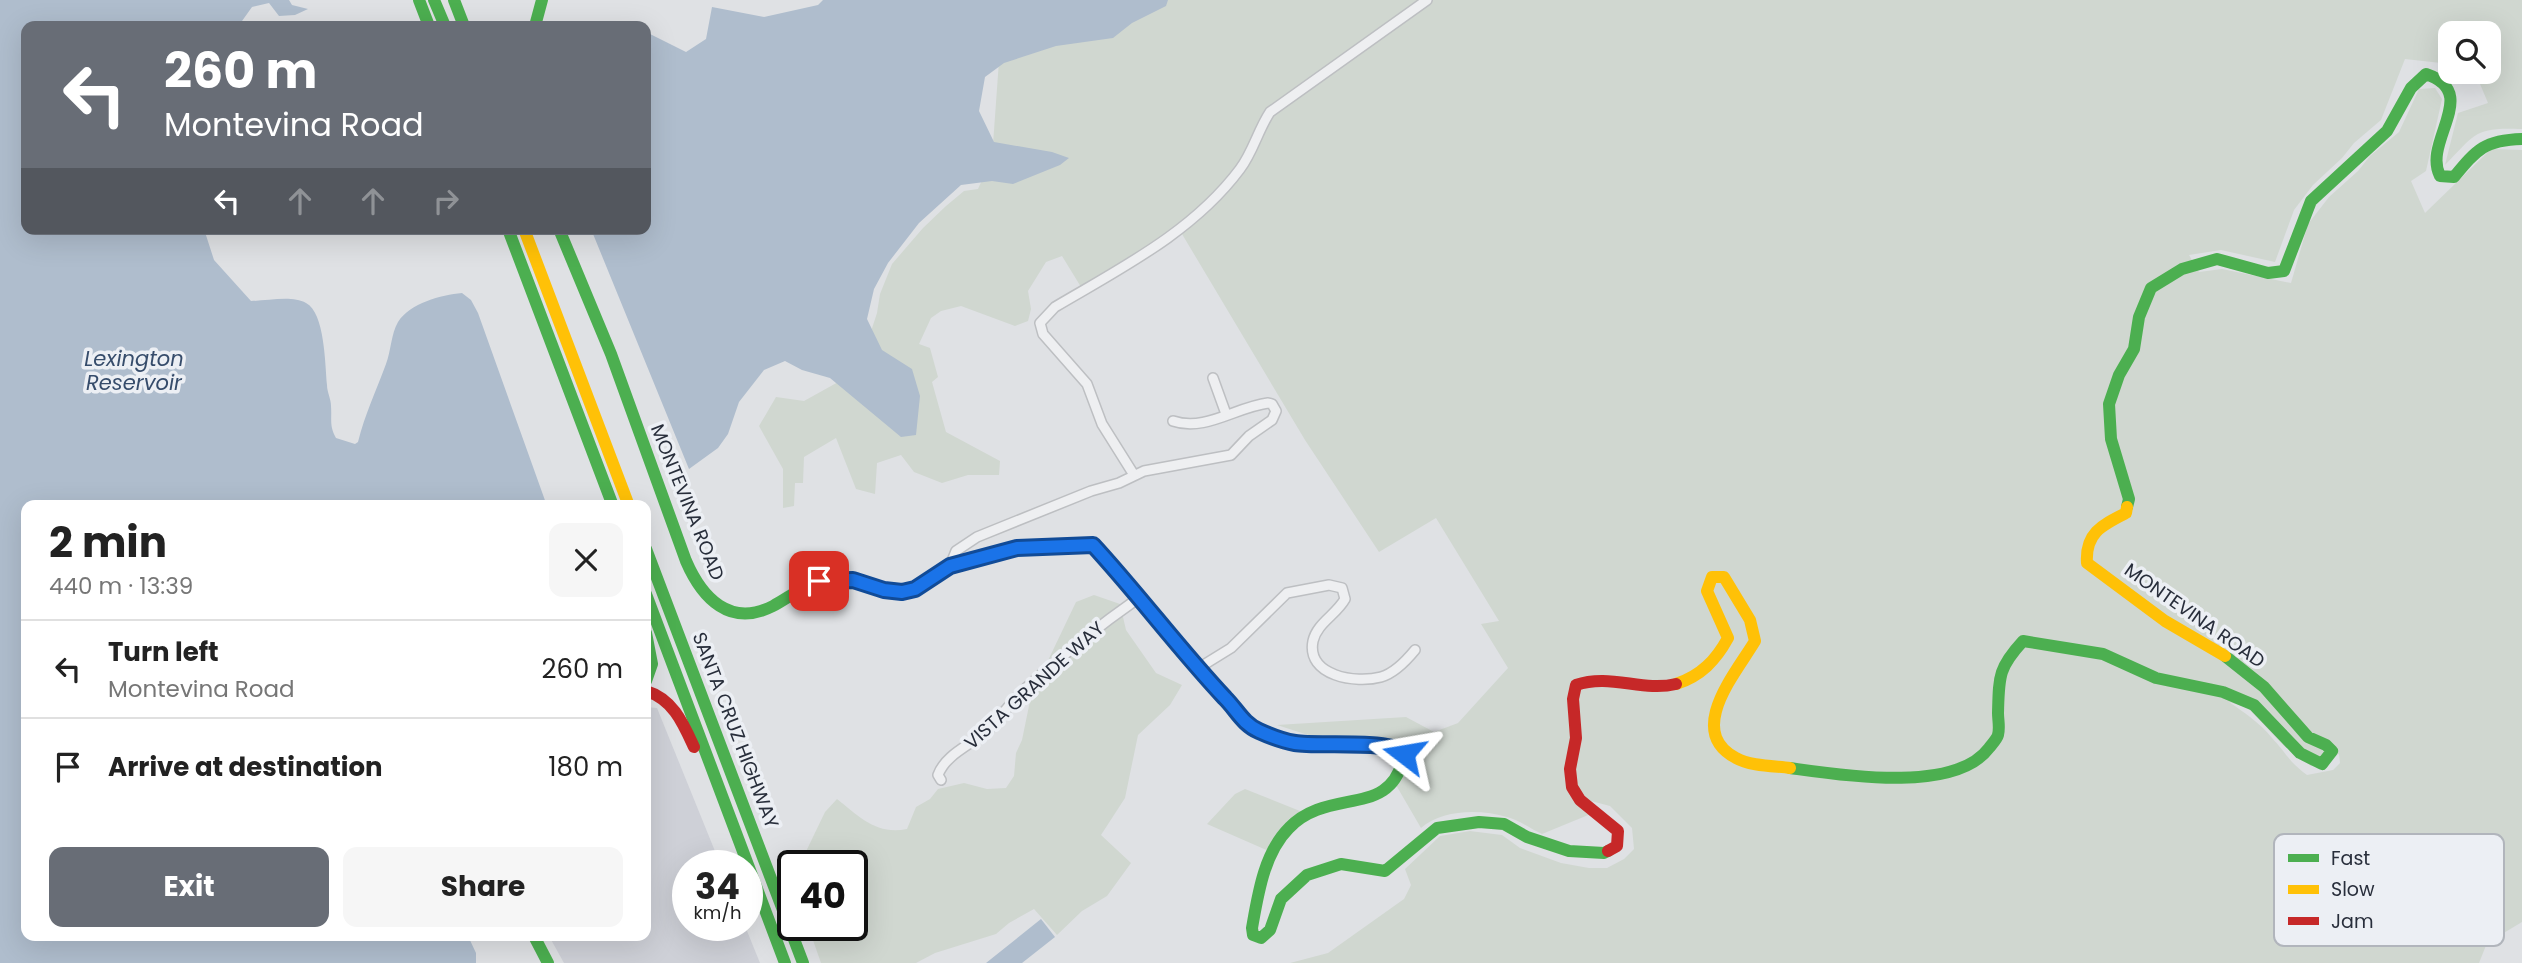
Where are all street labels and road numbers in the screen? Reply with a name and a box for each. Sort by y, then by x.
street label: MONTEVINA ROAD [644,420,731,584]
street label: MONTEVINA ROAD [2119,557,2271,674]
street label: VISTA GRANDE WAY [958,615,1110,756]
street label: SANTA CRUZ HIGHWAY [686,628,785,832]

